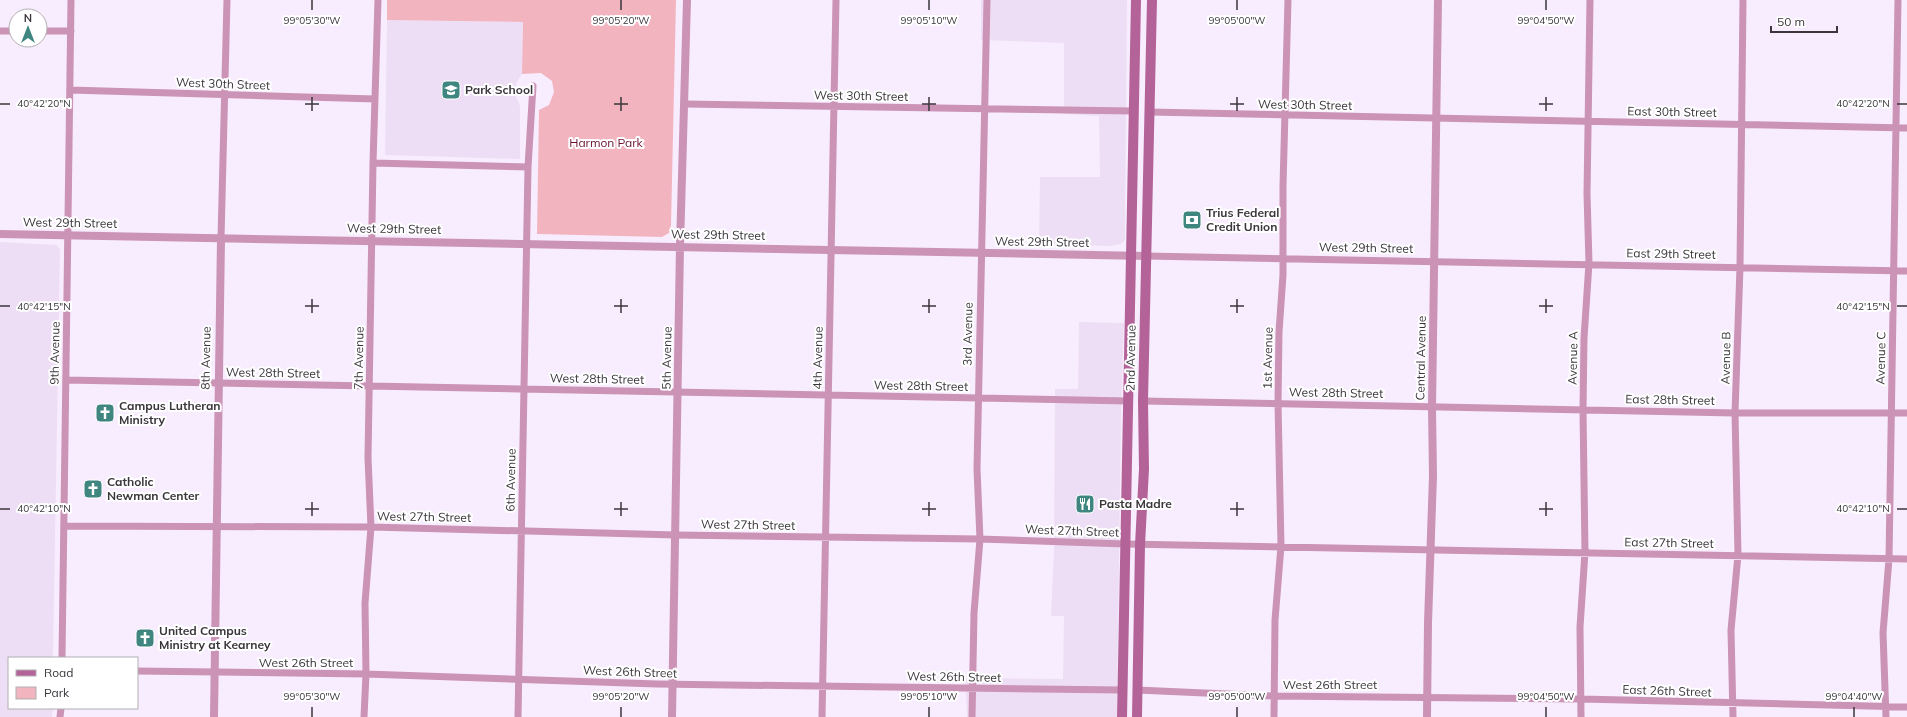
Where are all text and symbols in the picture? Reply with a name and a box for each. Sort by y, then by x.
north arrow [8,8,48,48]
scale bar [1771,8,1837,34]
text: N [24,11,32,25]
text: 99°05'30"W [284,14,340,27]
text: 99°05'20"W [593,14,649,27]
text: 99°05'10"W [901,14,957,27]
text: 99°05'00"W [1209,14,1265,27]
text: 99°04'50"W [1518,14,1574,27]
text: 50 m [1777,14,1805,29]
street label: West 30th Street [176,74,270,93]
school or university icon: Park School [440,79,462,101]
place label: Park School [465,82,533,97]
street label: West 30th Street [814,87,908,104]
street label: West 30th Street [1258,96,1352,113]
text: 40°42'20"N [17,97,71,110]
text: 40°42'20"N [1836,97,1890,110]
street label: East 30th Street [1627,103,1717,120]
park label: Harmon Park [569,135,644,150]
place label: Trius Federal Credit Union [1206,205,1279,234]
bank icon: Trius Federal Credit Union [1181,209,1203,231]
street label: West 29th Street [23,214,117,231]
street label: West 29th Street [347,220,441,237]
street label: West 29th Street [671,226,765,243]
street label: West 29th Street [995,233,1089,250]
street label: West 29th Street [1319,239,1413,256]
street label: East 29th Street [1626,245,1716,262]
text: 40°42'15"N [17,300,71,313]
text: 40°42'15"N [1836,300,1890,313]
street label: 3rd Avenue [959,302,976,366]
street label: Central Avenue [1412,315,1429,401]
street label: 9th Avenue [46,321,63,385]
street label: 2nd Avenue [1122,325,1139,391]
street label: 8th Avenue [197,326,214,390]
street label: 7th Avenue [350,326,367,390]
street label: 5th Avenue [658,326,675,390]
street label: 4th Avenue [809,326,826,390]
street label: 1st Avenue [1259,327,1276,389]
street label: Avenue A [1565,331,1580,385]
street label: Avenue B [1718,331,1733,385]
street label: Avenue C [1873,331,1888,385]
street label: West 28th Street [226,364,320,381]
street label: West 28th Street [550,370,644,387]
street label: West 28th Street [874,377,968,394]
street label: West 28th Street [1289,384,1383,401]
street label: East 28th Street [1625,391,1715,408]
place label: Campus Lutheran Ministry [119,398,221,427]
church icon: Campus Lutheran Ministry [94,402,116,424]
street label: 6th Avenue [502,448,519,512]
place label: Catholic Newman Center [107,474,200,503]
church icon: Catholic Newman Center [82,478,104,500]
restaurant icon: Pasta Madre [1074,493,1096,515]
place label: Pasta Madre [1099,496,1172,511]
text: 40°42'10"N [17,502,71,515]
text: 40°42'10"N [1836,502,1890,515]
street label: West 27th Street [377,508,471,525]
street label: West 27th Street [701,516,795,533]
street label: West 27th Street [1025,521,1119,540]
street label: East 27th Street [1624,534,1714,551]
place label: United Campus Ministry at Kearney [159,623,271,652]
church icon: United Campus Ministry at Kearney [134,627,156,649]
street label: West 26th Street [259,655,353,670]
legend [8,657,138,709]
street label: West 26th Street [583,662,677,681]
text: Road [44,665,73,680]
street label: West 26th Street [907,668,1001,685]
street label: West 26th Street [1283,677,1377,692]
street label: East 26th Street [1622,681,1712,700]
text: Park [44,685,70,700]
text: 99°05'30"W [284,690,340,703]
text: 99°05'20"W [593,690,649,703]
text: 99°05'10"W [901,690,957,703]
text: 99°05'00"W [1209,690,1265,703]
text: 99°04'50"W [1518,690,1574,703]
text: 99°04'40"W [1826,690,1882,703]

